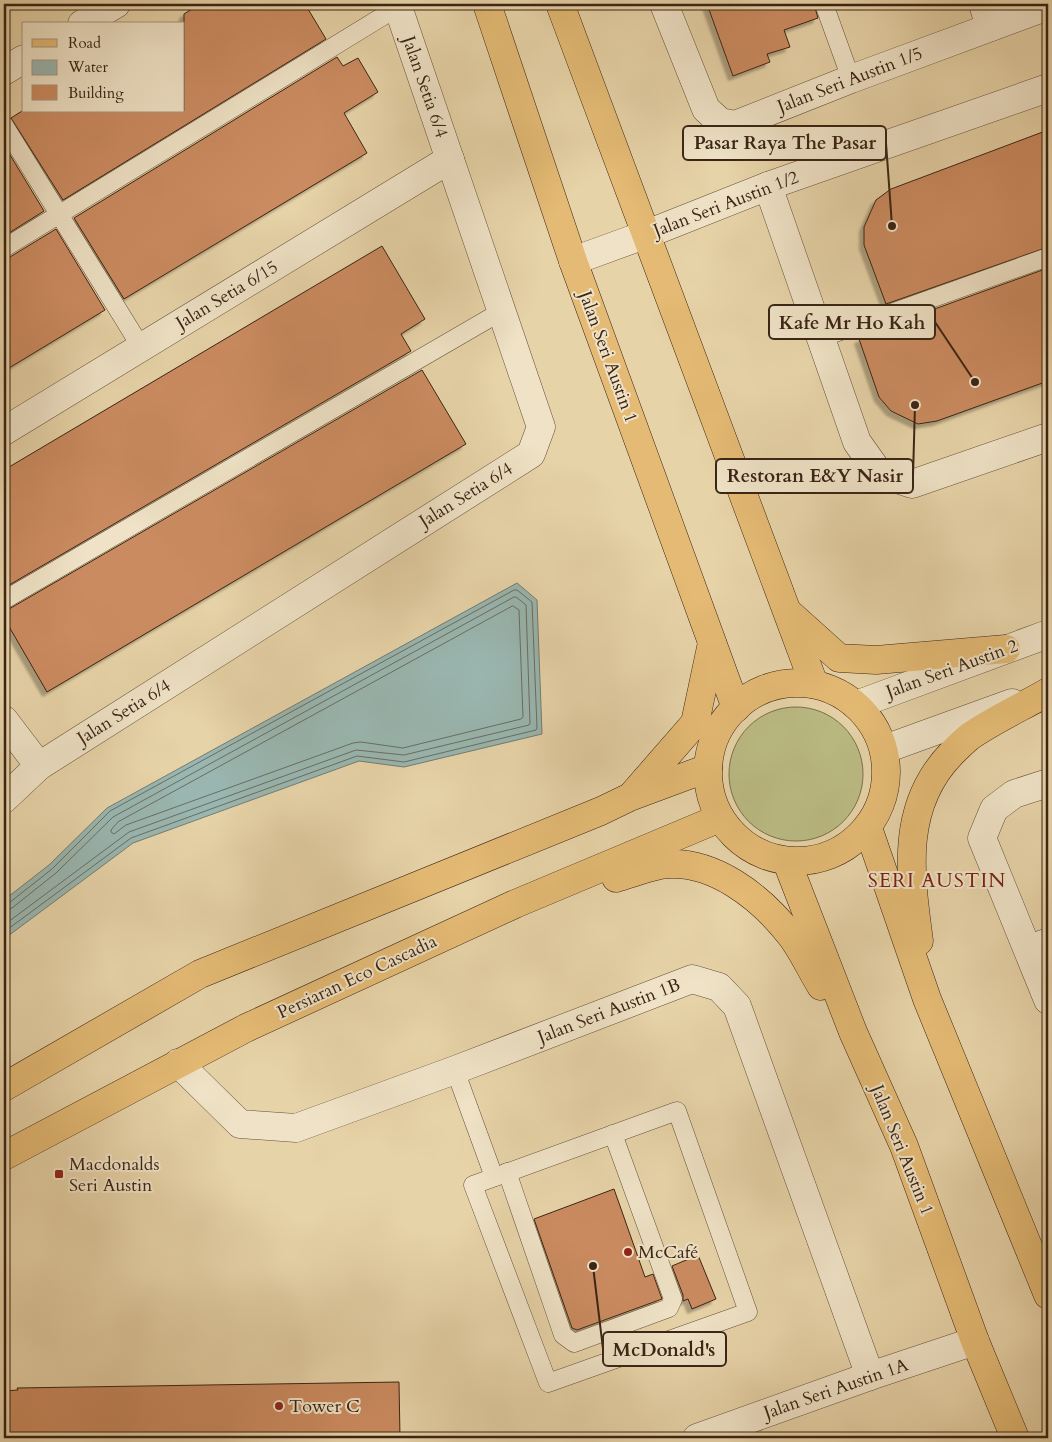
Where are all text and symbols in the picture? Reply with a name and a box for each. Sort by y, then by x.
legend [22,22,185,112]
street label: Jalan Setia 6/4 [395,30,454,141]
text: Road [68,33,101,53]
street label: Jalan Seri Austin 1/5 [771,41,926,120]
text: Water [67,57,109,77]
text: Building [68,83,124,103]
callout: Pasar Raya The Pasar [683,126,886,160]
text: Pasar Raya The Pasar [694,130,877,156]
street label: Jalan Seri Austin 1/2 [647,165,802,244]
street label: Jalan Setia 6/15 [169,255,283,337]
street label: Jalan Seri Austin 1 [572,285,643,426]
callout: Kafe Mr Ho Kah [769,305,935,339]
text: Kafe Mr Ho Kah [779,310,925,336]
street label: Jalan Setia 6/4 [412,456,518,535]
callout: Restoran E&Y Nasir [716,459,913,493]
text: Restoran E&Y Nasir [727,463,903,489]
street label: Jalan Seri Austin 2 [880,634,1021,705]
street label: Jalan Setia 6/4 [70,673,176,752]
district label: SERI AUSTIN [868,867,1006,894]
street label: Persiaran Eco Cascadia [273,929,441,1025]
street label: Jalan Seri Austin 1B [531,972,684,1051]
street label: Jalan Seri Austin 1 [863,1078,940,1219]
place label: Macdonalds Seri Austin [69,1152,159,1198]
marker: Macdonalds Seri Austin [53,1168,65,1180]
place label: McCafé [638,1240,698,1265]
marker: McCafé [622,1246,634,1258]
callout: McDonald's [603,1332,726,1366]
text: McDonald's [613,1337,715,1363]
street label: Jalan Seri Austin 1A [757,1352,912,1426]
place label: Tower C [289,1394,360,1419]
marker: Tower C [273,1400,285,1412]

